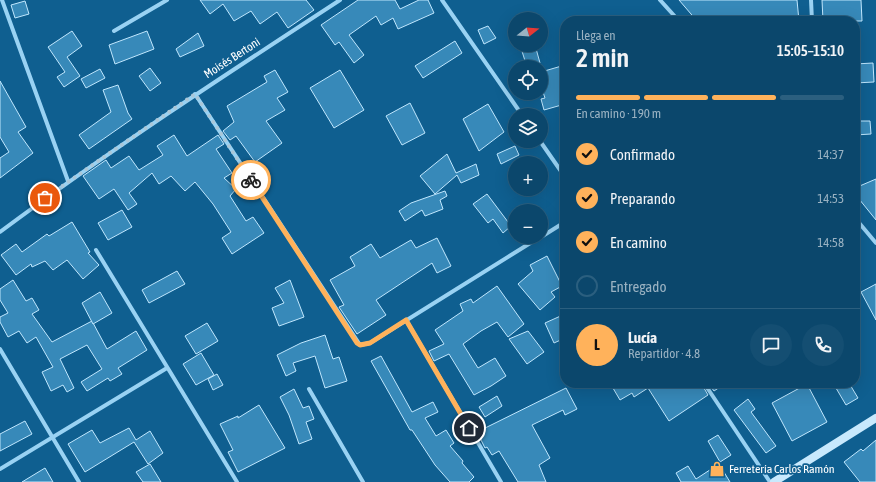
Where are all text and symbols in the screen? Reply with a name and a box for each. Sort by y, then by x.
north arrow [508,12,548,52]
map controls [508,12,548,244]
text: Llega en [576,28,616,43]
street label: Moisés Bertoni [201,35,263,81]
text: 15:05–15:10 [777,42,844,59]
text: 2 min [576,43,629,73]
button: locate [508,60,548,100]
text: En camino · 190 m [576,106,661,121]
button: layers [508,108,548,148]
icon: check [576,143,598,165]
text: Confirmado [610,146,675,163]
text: 14:37 [817,147,844,162]
button: + [508,156,548,196]
courier [231,160,271,200]
icon: bike [240,169,262,191]
pin [28,181,62,215]
icon: bag [34,187,56,209]
icon: check [576,187,598,209]
text: Preparando [610,190,675,207]
text: 14:53 [817,191,844,206]
button: − [508,204,548,244]
icon: check [576,231,598,253]
text: En camino [610,234,667,251]
text: 14:58 [817,235,844,250]
text: Entregado [610,278,667,295]
button: chat [750,324,792,366]
button: phone [802,324,844,366]
text: Lucía [628,329,657,346]
text: L [594,336,600,353]
text: Repartidor · 4.8 [628,346,700,361]
pin [452,411,486,445]
icon: home [458,417,480,439]
shop icon: Ferretería Carlos Ramón [708,460,726,478]
place label: Ferretería Carlos Ramón [729,462,835,476]

